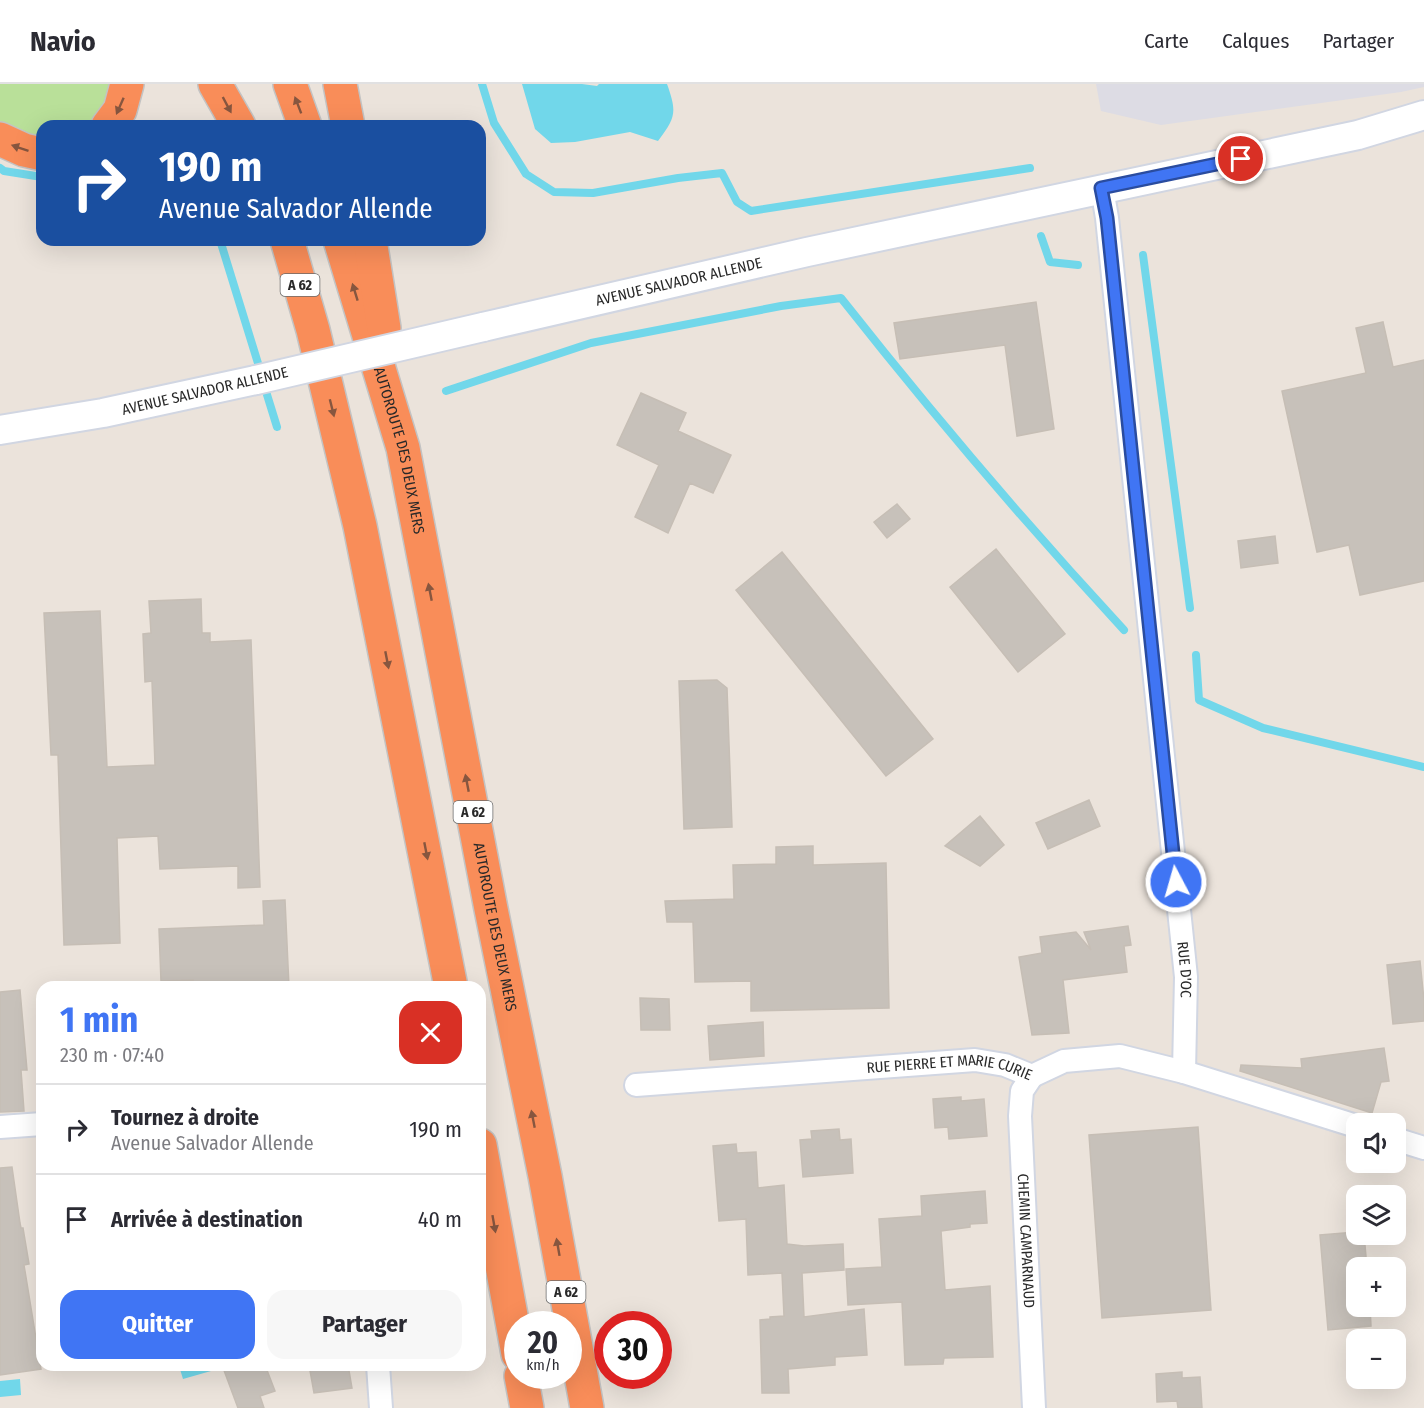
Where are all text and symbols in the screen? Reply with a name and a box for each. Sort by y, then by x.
text: Navio [30,25,96,58]
text: Carte [1144,28,1189,54]
text: Calques [1222,28,1289,54]
text: Partager [1322,28,1394,54]
one-way arrow [222,96,232,113]
one-way arrow [293,96,302,114]
one-way arrow [116,98,125,115]
pin [1215,133,1266,184]
text: 190 m [159,142,262,192]
icon: arrive [1224,142,1257,175]
one-way arrow [11,143,29,152]
icon: right [60,144,138,222]
text: Avenue Salvador Allende [159,193,433,225]
street label: AVENUE SALVADOR ALLENDE [594,254,764,310]
road number: A 62 [280,274,320,296]
one-way arrow [350,283,360,301]
street label: AVENUE SALVADOR ALLENDE [120,363,290,419]
street label: AUTOROUTE DES DEUX MERS [370,365,428,536]
one-way arrow [327,398,337,417]
one-way arrow [425,582,434,601]
one-way arrow [383,650,392,669]
one-way arrow [462,773,471,792]
road number: A 62 [454,801,492,823]
one-way arrow [421,841,431,860]
street label: AUTOROUTE DES DEUX MERS [470,841,520,1013]
position arrow [1144,850,1208,914]
street label: RUE D'OC [1173,941,1195,998]
text: 1 min [60,998,138,1042]
button: close [399,1001,462,1064]
text: 230 m · 07:40 [60,1043,164,1067]
street label: RUE PIERRE ET MARIE CURIE [866,1051,1035,1084]
text: Tournez à droite [111,1104,259,1131]
one-way arrow [528,1109,537,1128]
icon: right [60,1113,93,1146]
map controls [1346,1113,1406,1389]
button: sound [1346,1113,1406,1173]
text: 190 m [409,1116,462,1143]
text: Avenue Salvador Allende [111,1131,314,1155]
street label: CHEMIN CAMPARNAUD [1014,1173,1038,1308]
button: layers [1346,1185,1406,1245]
icon: arrive [60,1203,93,1236]
text: Arrivée à destination [111,1206,303,1233]
text: 40 m [418,1206,462,1233]
one-way arrow [490,1214,499,1233]
one-way arrow [553,1238,562,1257]
button: + [1346,1257,1406,1317]
road number: A 62 [546,1281,586,1303]
button: Quitter [60,1290,255,1359]
button: Partager [267,1290,462,1359]
speed limit sign: 30 [594,1311,672,1389]
text: 20 [528,1325,558,1361]
button: − [1346,1329,1406,1389]
text: km/h [526,1356,560,1374]

